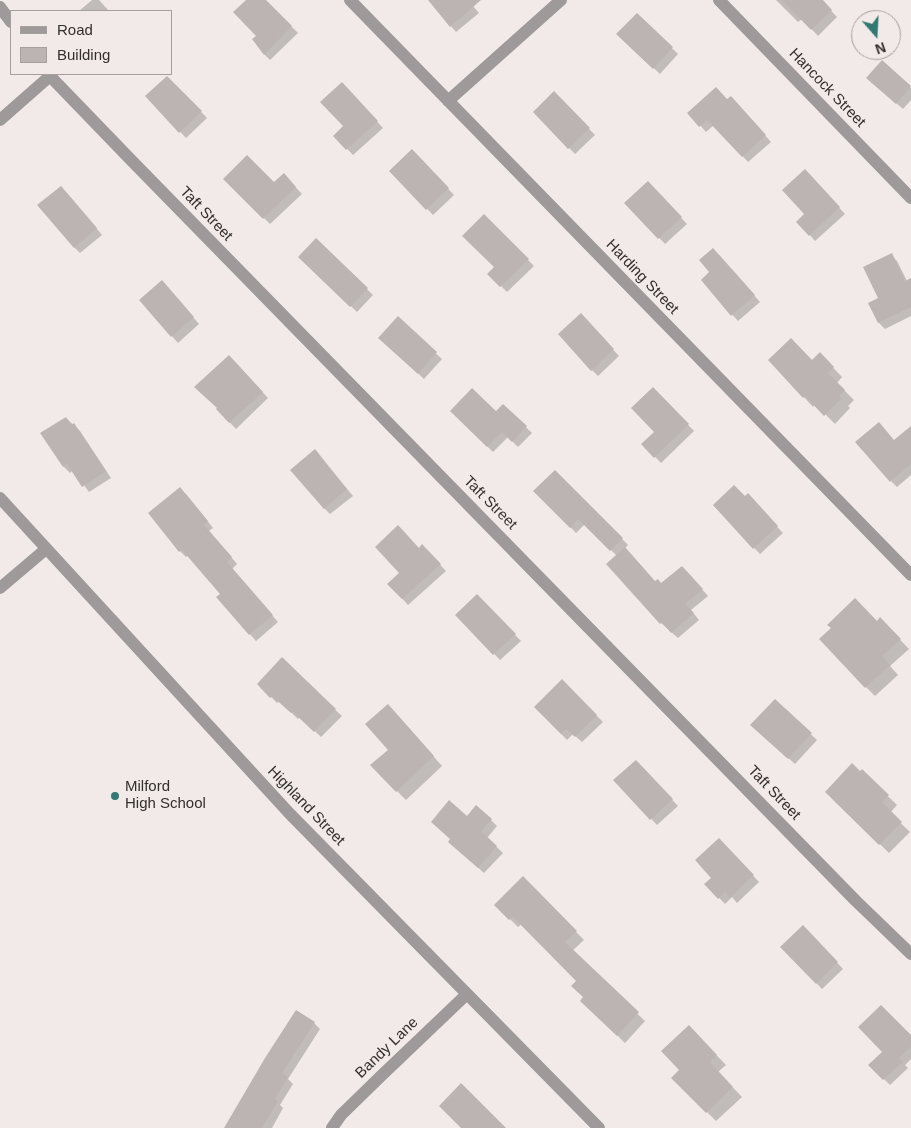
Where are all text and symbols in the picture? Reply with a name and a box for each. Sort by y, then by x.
legend [10,10,172,75]
north arrow [851,10,901,60]
text: Road [57,21,93,38]
text: N [873,39,888,57]
street label: Hancock Street [785,45,869,131]
text: Building [57,46,110,63]
street label: Taft Street [176,183,236,245]
street label: Harding Street [602,236,682,318]
street label: Taft Street [459,472,521,534]
street label: Taft Street [744,762,804,824]
street label: Highland Street [264,763,348,849]
place label: Milford High School [125,778,206,813]
marker: Milford High School [109,790,121,802]
street label: Bandy Lane [352,1014,422,1082]

